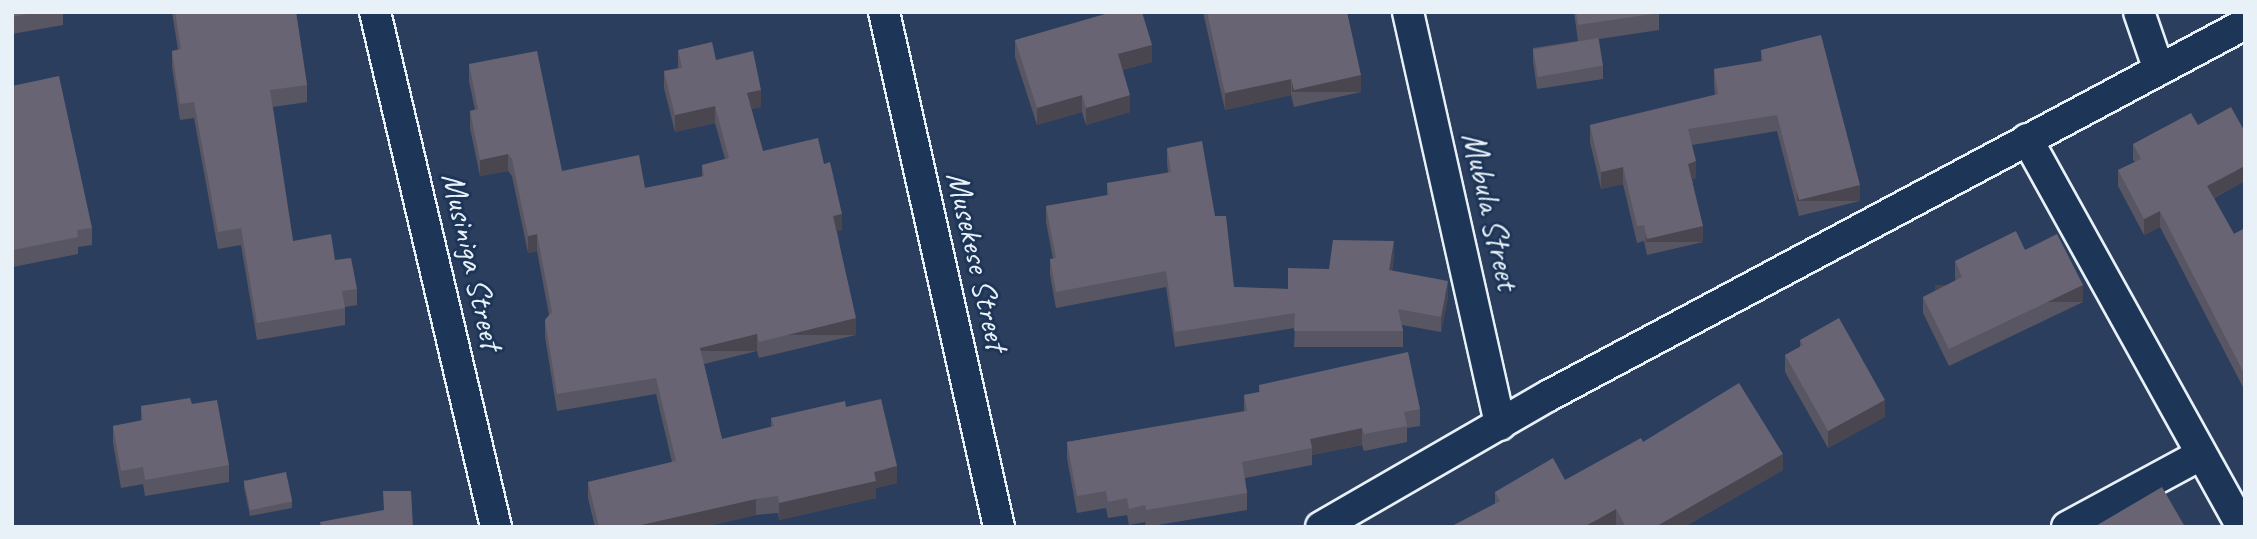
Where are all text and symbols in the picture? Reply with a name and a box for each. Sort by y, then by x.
street label: Mubula Street [1453,128,1527,294]
street label: Musekese Street [937,168,1017,354]
street label: Musiniga Street [432,169,512,353]

